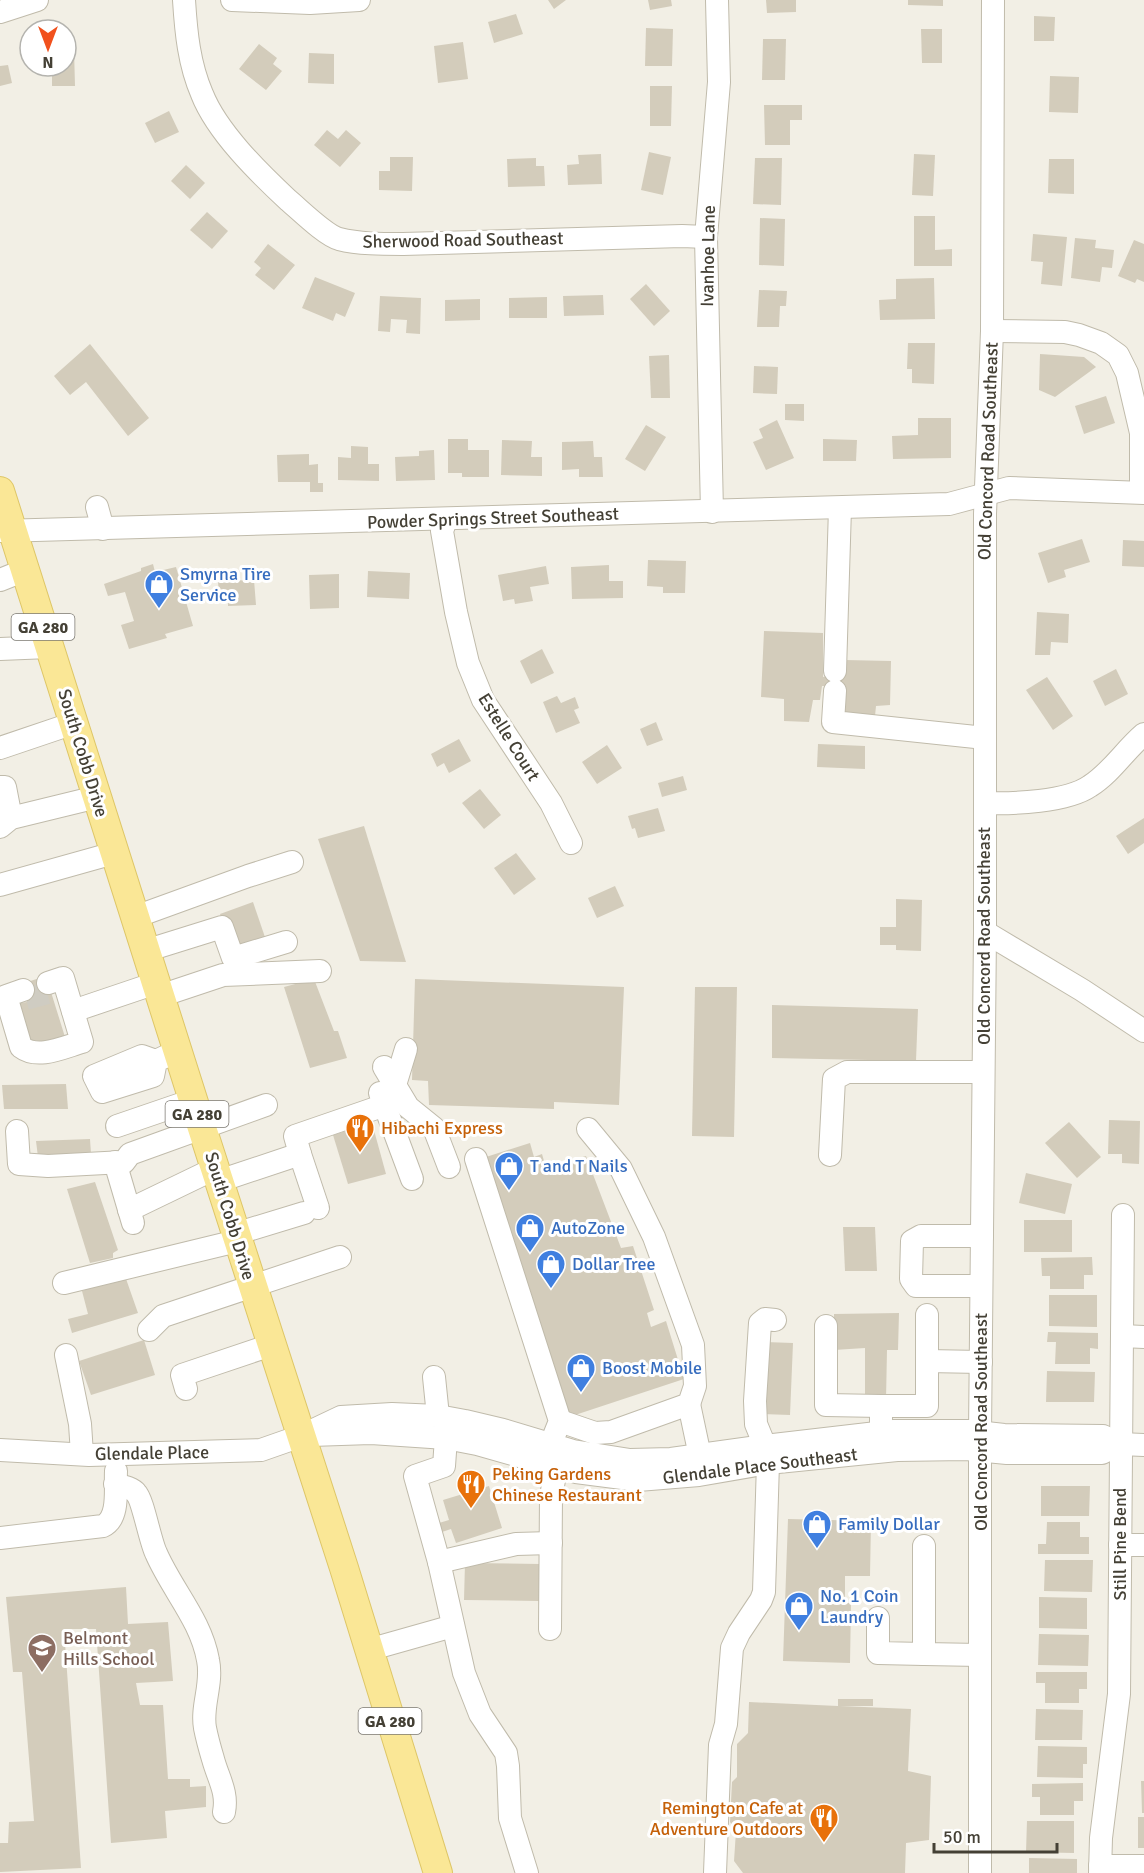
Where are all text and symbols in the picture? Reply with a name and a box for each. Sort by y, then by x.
north arrow [18,18,78,78]
text: N [42,52,54,72]
street label: Ivanhoe Lane [696,205,720,307]
street label: Sherwood Road Southeast [362,227,564,253]
street label: Old Concord Road Southeast [973,342,1003,560]
street label: Powder Springs Street Southeast [367,503,619,533]
place label: Smyrna Tire Service [180,563,271,606]
shop icon: Smyrna Tire Service [143,568,175,610]
road number: GA 280 [12,614,74,640]
street label: South Cobb Drive [53,686,113,820]
street label: Estelle Court [473,689,545,785]
street label: Old Concord Road Southeast [973,827,995,1045]
road number: GA 280 [166,1101,228,1127]
restaurant icon: Hibachi Express [344,1112,376,1154]
place label: Hibachi Express [381,1117,503,1139]
street label: South Cobb Drive [200,1149,260,1283]
shop icon: T and T Nails [493,1150,525,1192]
place label: T and T Nails [530,1155,628,1177]
shop icon: AutoZone [514,1212,546,1254]
place label: AutoZone [551,1217,625,1239]
shop icon: Dollar Tree [535,1248,567,1290]
place label: Dollar Tree [572,1253,655,1275]
street label: Old Concord Road Southeast [970,1313,992,1531]
shop icon: Boost Mobile [565,1352,597,1394]
place label: Boost Mobile [602,1357,702,1379]
street label: Glendale Place [95,1441,209,1465]
street label: Glendale Place Southeast [661,1443,859,1489]
place label: Peking Gardens Chinese Restaurant [492,1463,642,1506]
restaurant icon: Peking Gardens Chinese Restaurant [455,1468,487,1510]
street label: Still Pine Bend [1109,1488,1131,1600]
shop icon: Family Dollar [801,1508,833,1550]
place label: Family Dollar [838,1513,940,1535]
place label: No. 1 Coin Laundry [820,1585,899,1628]
shop icon: No. 1 Coin Laundry [783,1590,815,1632]
place label: Belmont Hills School [63,1627,155,1670]
school or university icon: Belmont Hills School [26,1632,58,1674]
road number: GA 280 [358,1708,422,1734]
place label: Remington Cafe at Adventure Outdoors [650,1797,803,1840]
restaurant icon: Remington Cafe at Adventure Outdoors [808,1802,840,1844]
scale bar [934,1816,1057,1854]
text: 50 m [943,1826,981,1848]

